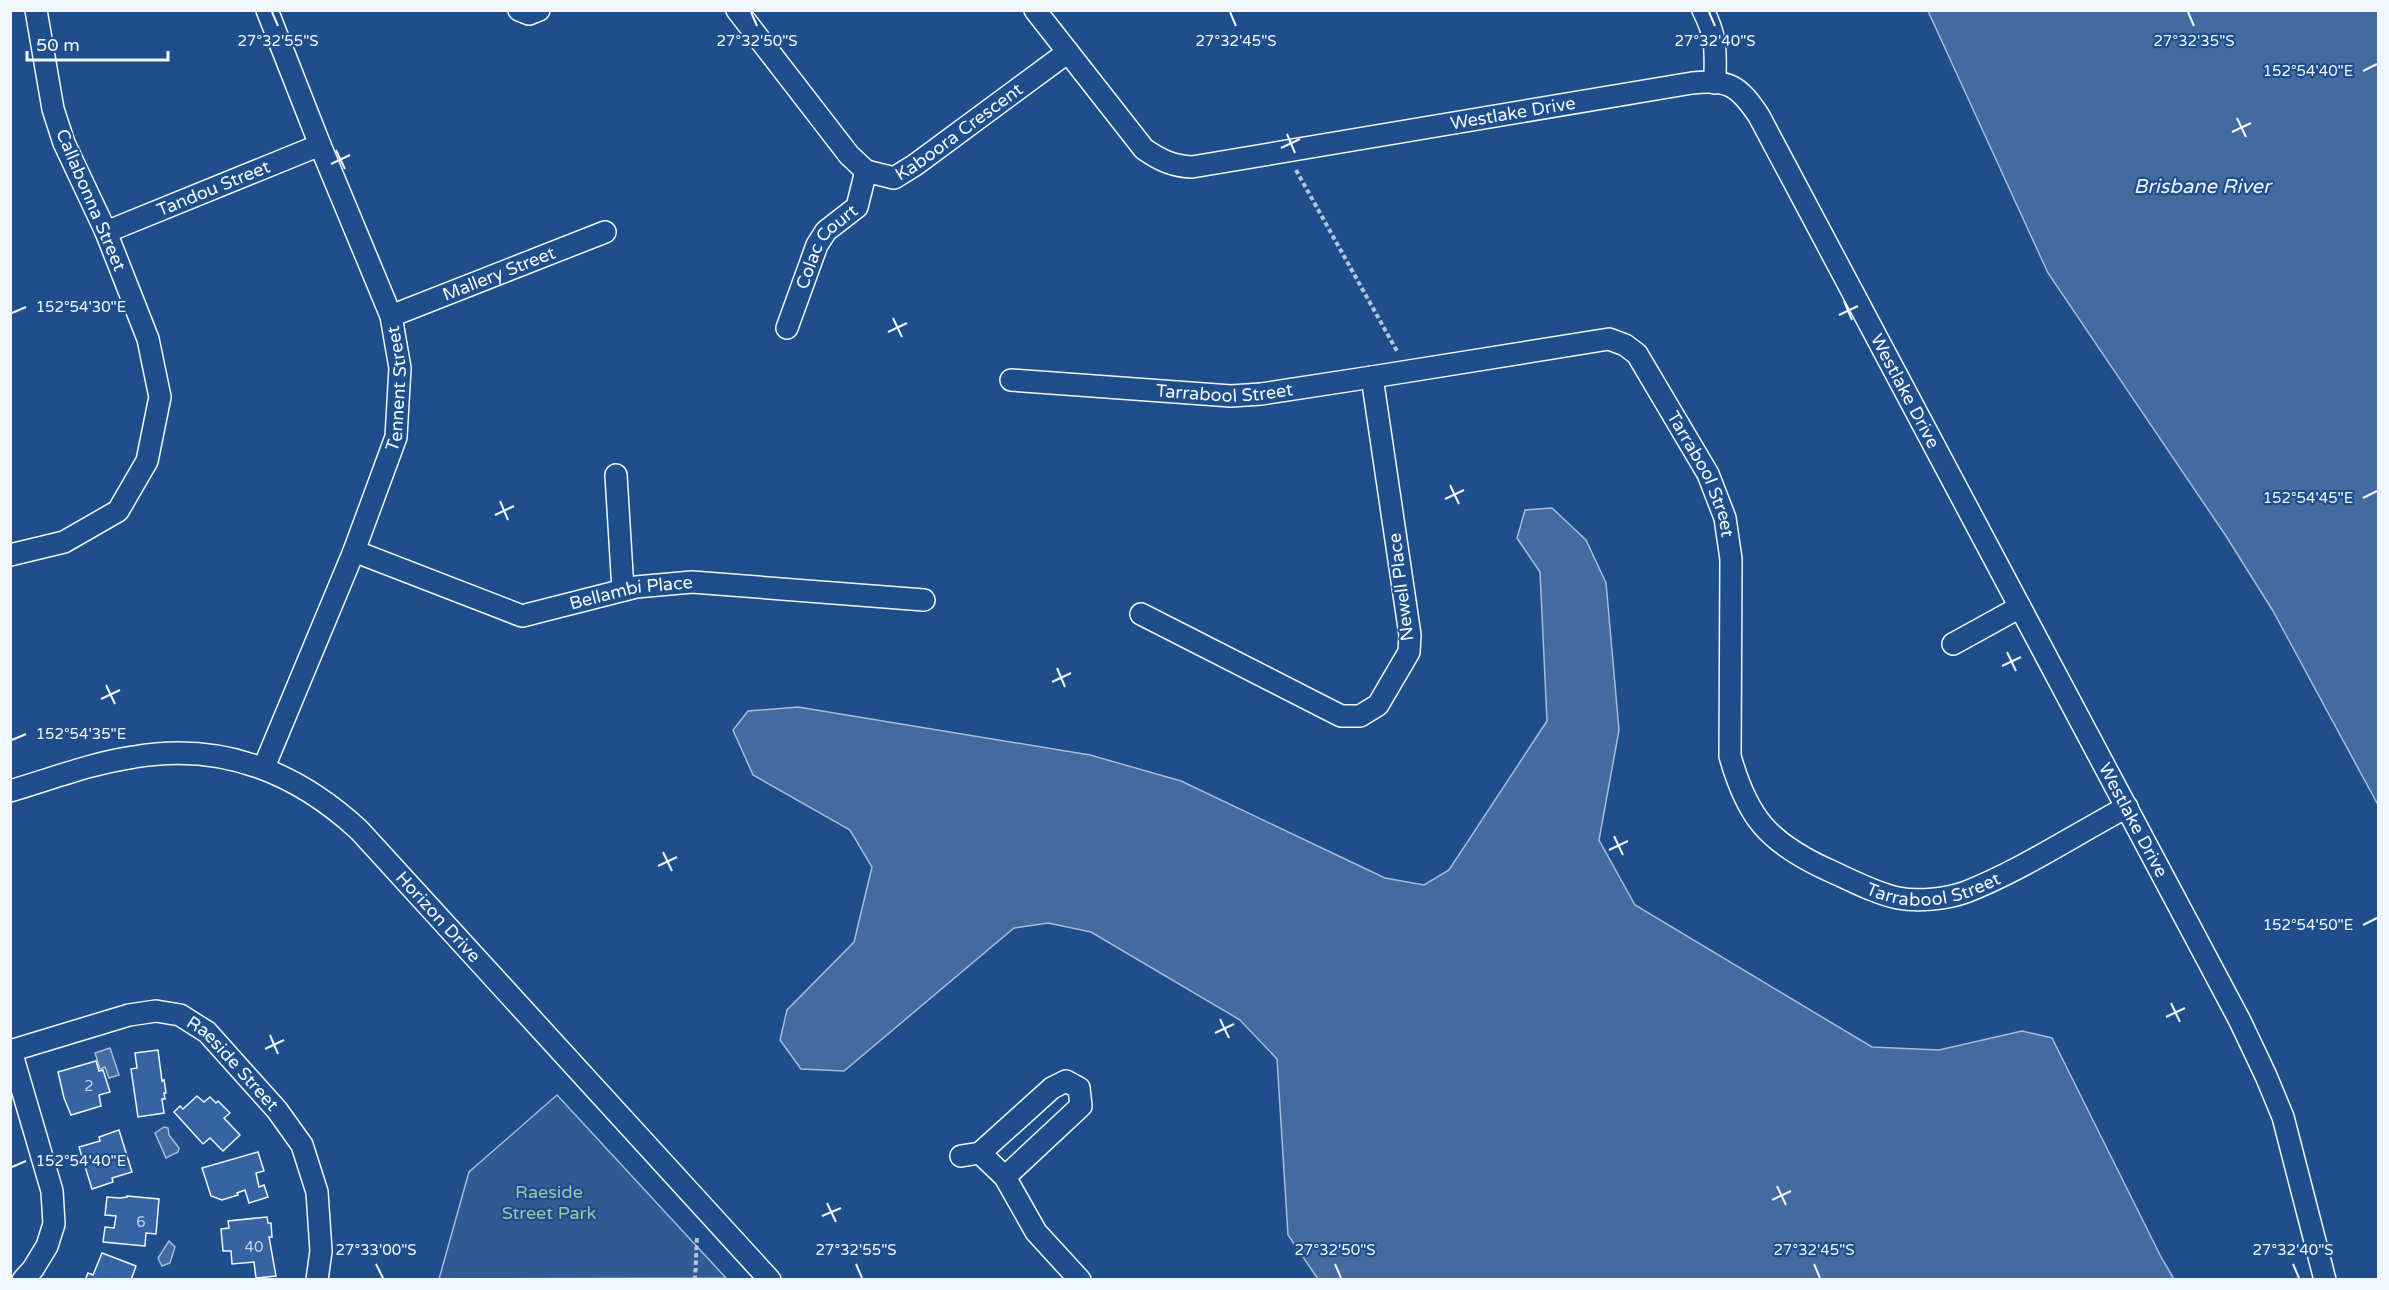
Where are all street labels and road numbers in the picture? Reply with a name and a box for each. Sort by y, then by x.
street label: Kaboora Crescent [891,78,1027,186]
street label: Westlake Drive [1449,92,1577,134]
street label: Callabonna Street [51,126,131,274]
street label: Tandou Street [154,155,273,221]
street label: Colac Court [791,200,862,292]
street label: Mallery Street [439,242,559,306]
street label: Tennent Street [381,324,411,454]
street label: Westlake Drive [1866,330,1945,452]
street label: Tarrabool Street [1155,378,1295,407]
street label: Tarrabool Street [1662,407,1739,539]
street label: Newell Place [1383,532,1419,642]
street label: Bellambi Place [567,571,694,615]
street label: Westlake Drive [2094,759,2173,881]
street label: Horizon Drive [391,867,485,967]
street label: Tarrabool Street [1863,867,2004,911]
street label: Raeside Street [183,1011,283,1115]

